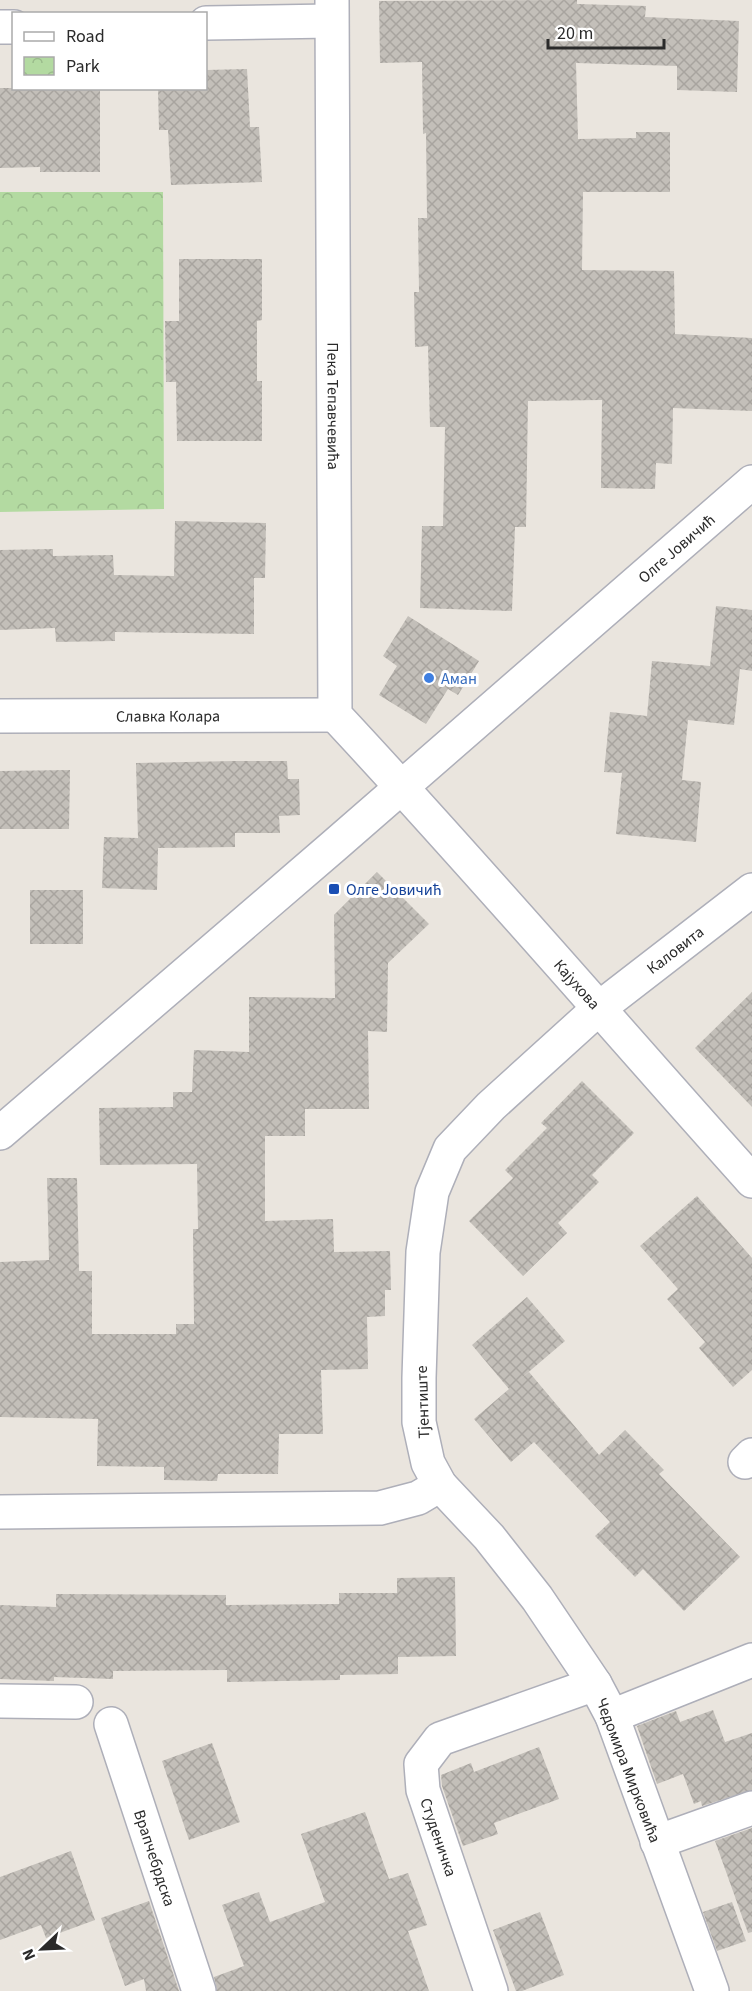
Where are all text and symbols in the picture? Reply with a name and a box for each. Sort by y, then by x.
legend [12,12,207,90]
scale bar [548,12,664,50]
text: 20 m [557,21,593,46]
text: Road [66,24,105,49]
text: Park [66,54,100,79]
street label: Пека Тепавчевића [321,342,344,470]
street label: Олге Јовичић [634,509,720,588]
place label: Аман [441,668,477,690]
marker: Аман [422,671,436,685]
street label: Славка Колара [116,705,220,728]
place label: Олге Јовичић [346,879,441,901]
marker: Олге Јовичић [327,882,341,896]
street label: Каловита [642,921,709,980]
street label: Кајухова [548,955,605,1014]
street label: Тјентиште [411,1365,435,1439]
street label: Чедомира Мирковића [590,1695,666,1846]
street label: Студеничка [414,1795,462,1880]
street label: Врапчебрдска [128,1807,180,1909]
north arrow [12,1919,72,1979]
text: N [17,1945,41,1964]

